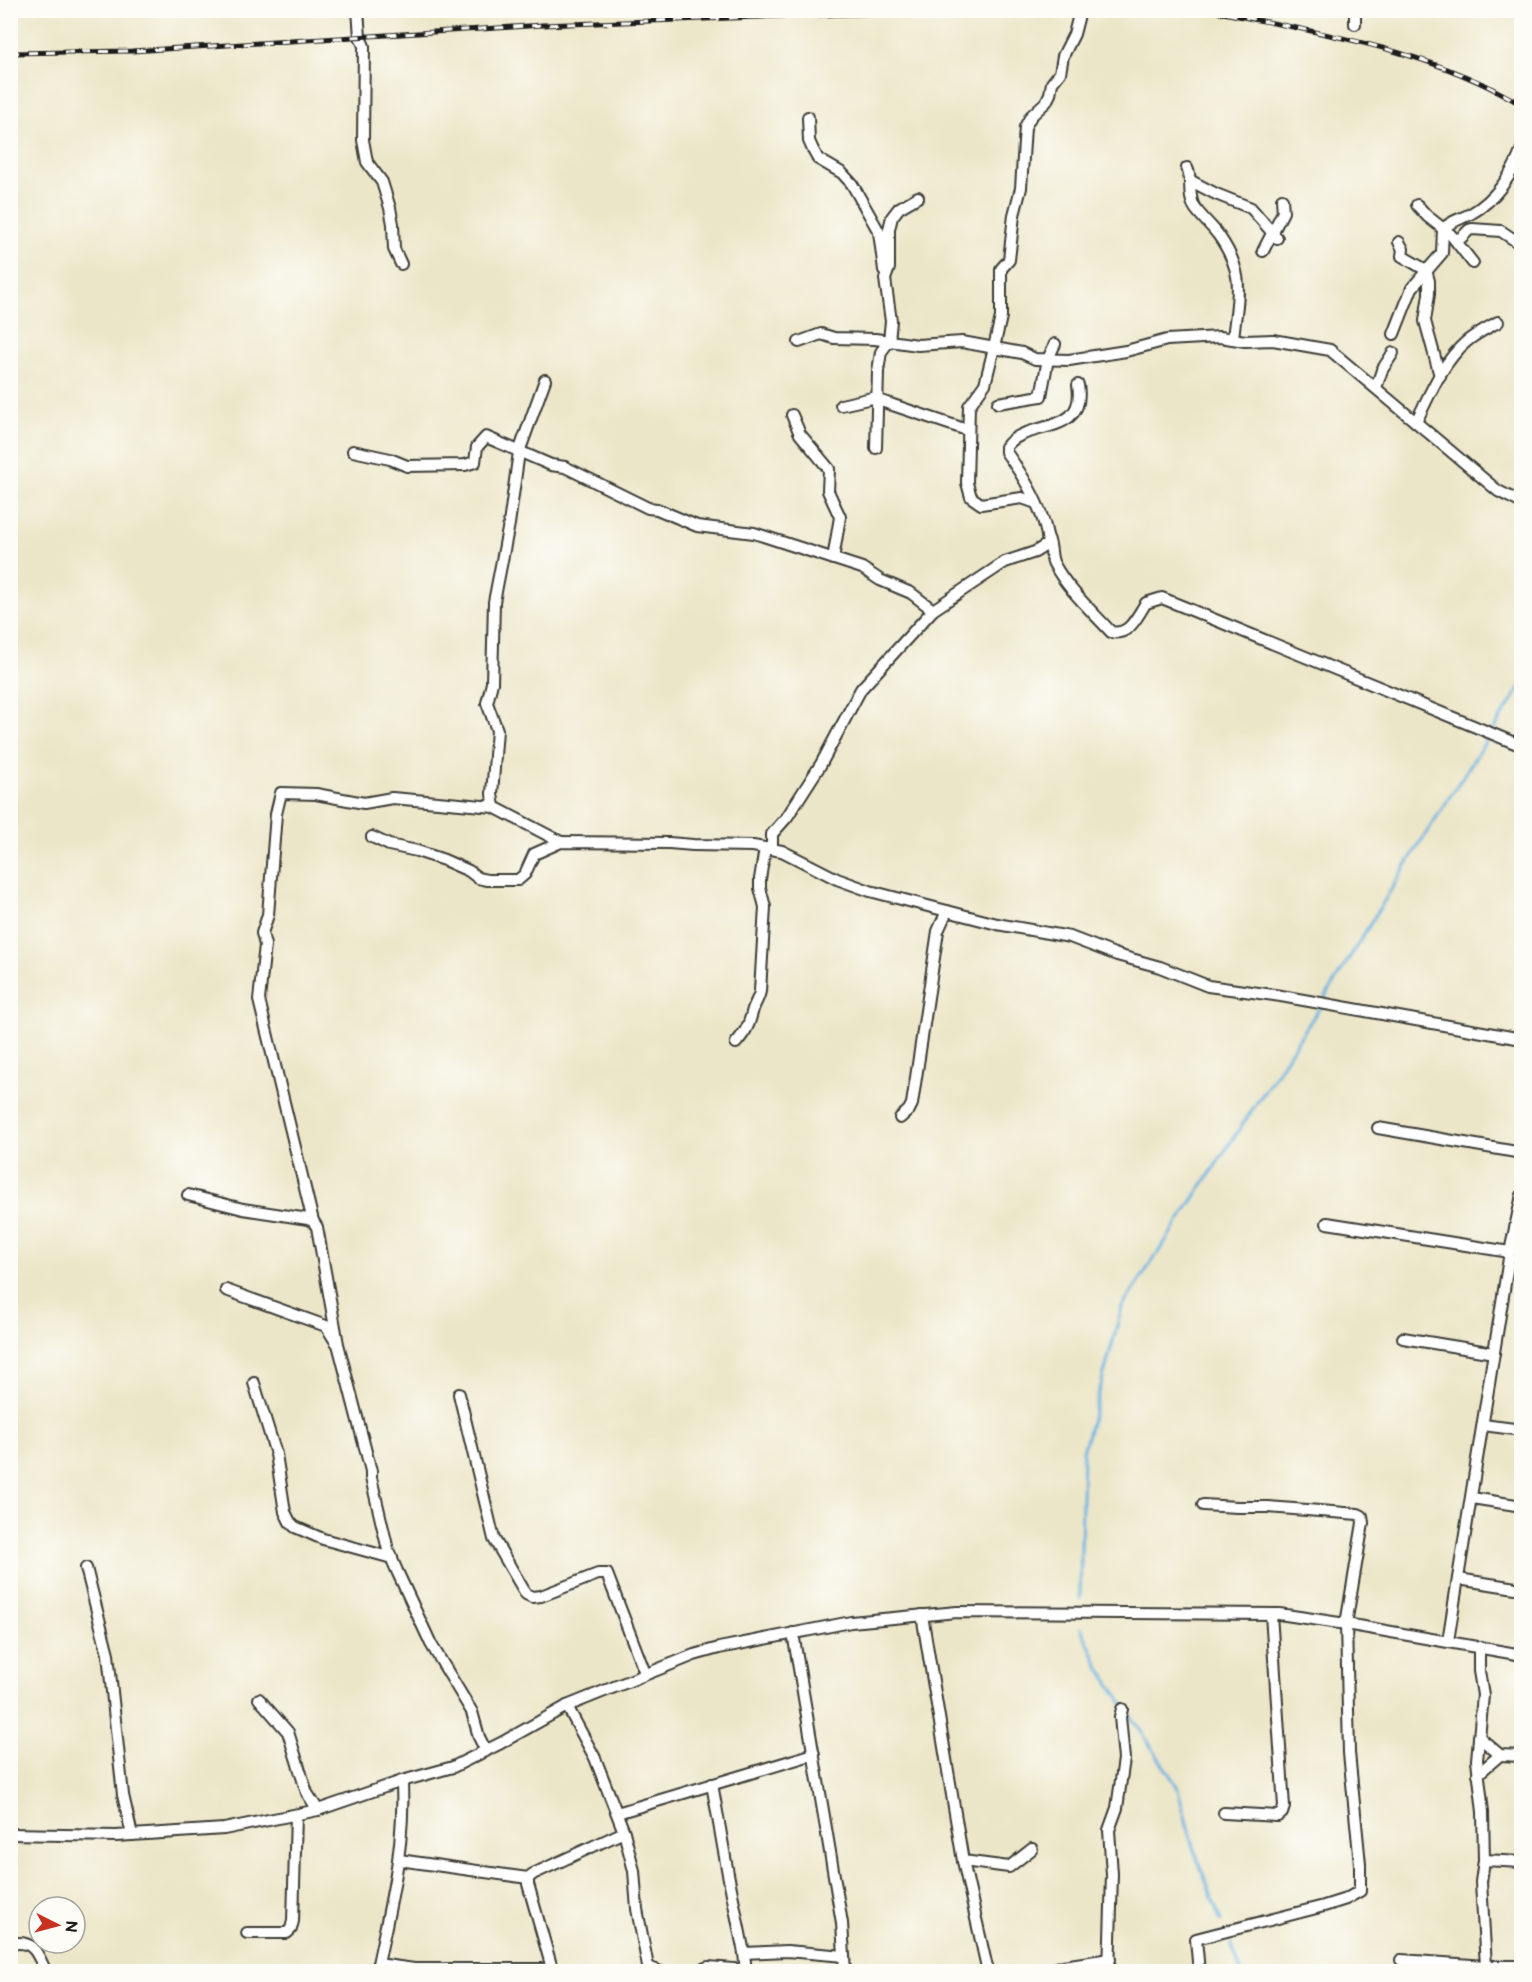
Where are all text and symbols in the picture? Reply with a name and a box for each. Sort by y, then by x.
north arrow [27,1895,87,1955]
text: N [60,1919,81,1933]

